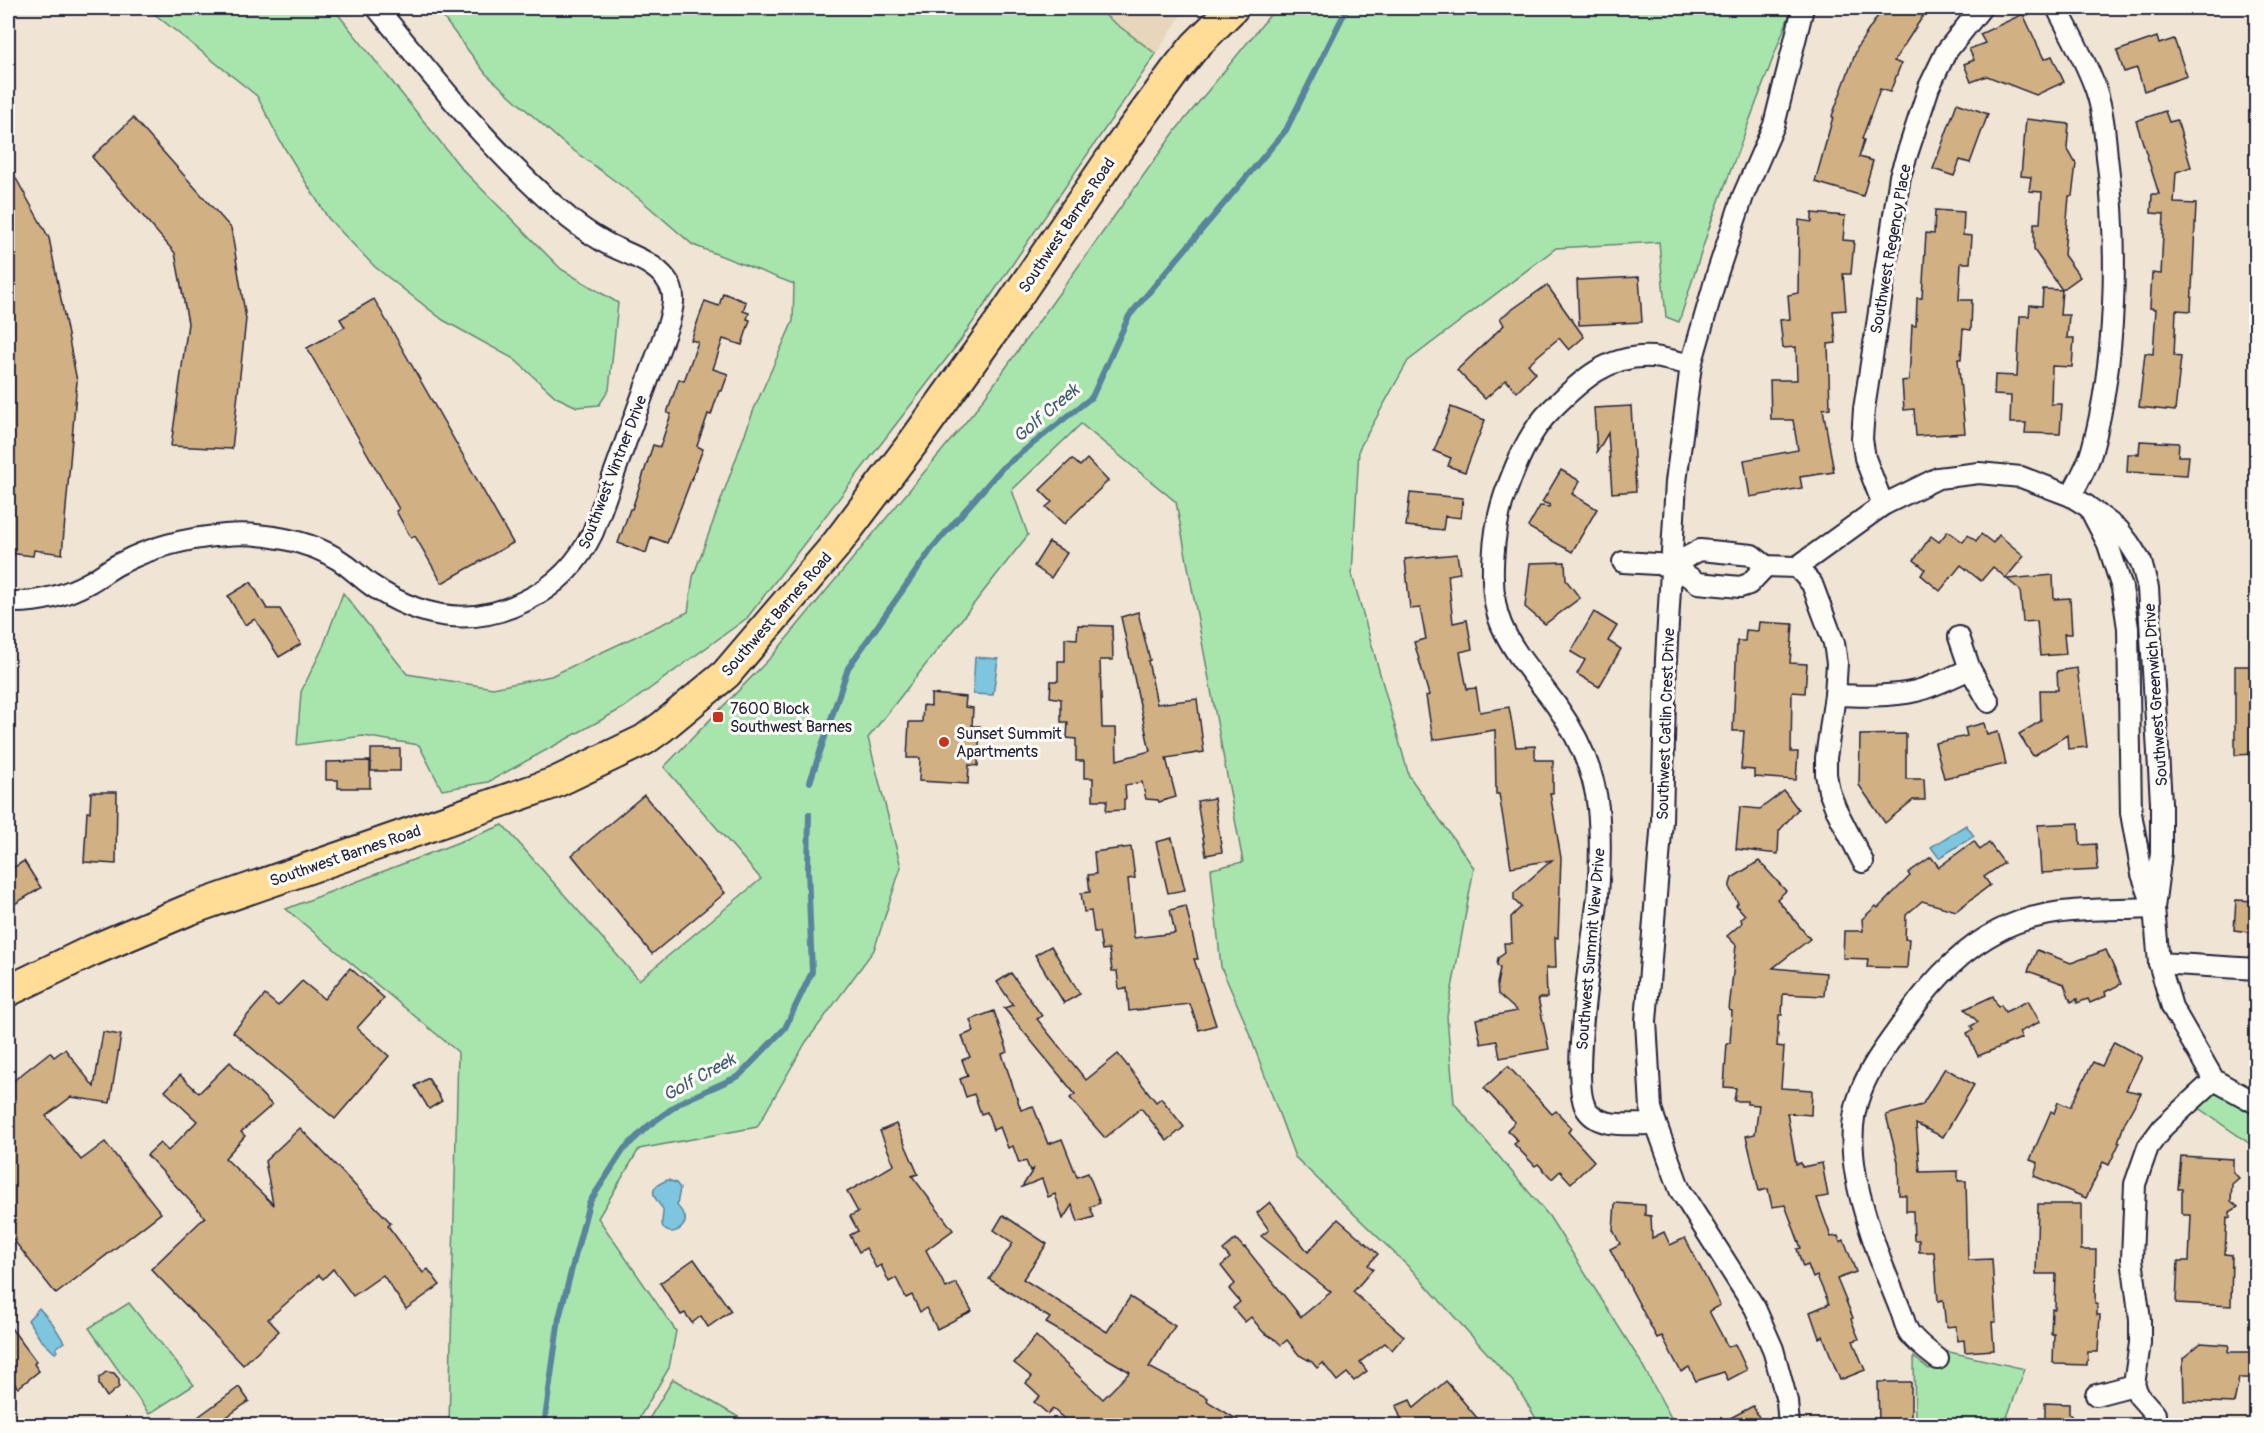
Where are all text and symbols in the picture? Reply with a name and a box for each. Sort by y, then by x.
street label: Southwest Barnes Road [1014,154,1119,297]
street label: Southwest Regency Place [1866,163,1916,336]
water label: Golf Creek [1008,378,1085,448]
street label: Southwest Vintner Drive [574,392,652,552]
street label: Southwest Barnes Road [717,548,836,681]
street label: Southwest Greenwich Drive [2140,603,2172,787]
street label: Southwest Catlin Crest Drive [1653,627,1679,821]
place label: 7600 Block Southwest Barnes [730,699,852,737]
marker: 7600 Block Southwest Barnes [711,710,725,724]
place label: Sunset Summit Apartments [956,724,1062,762]
marker: Sunset Summit Apartments [937,735,951,749]
street label: Southwest Barnes Road [267,821,424,891]
street label: Southwest Summit View Drive [1572,847,1610,1051]
water label: Golf Creek [659,1047,741,1107]

